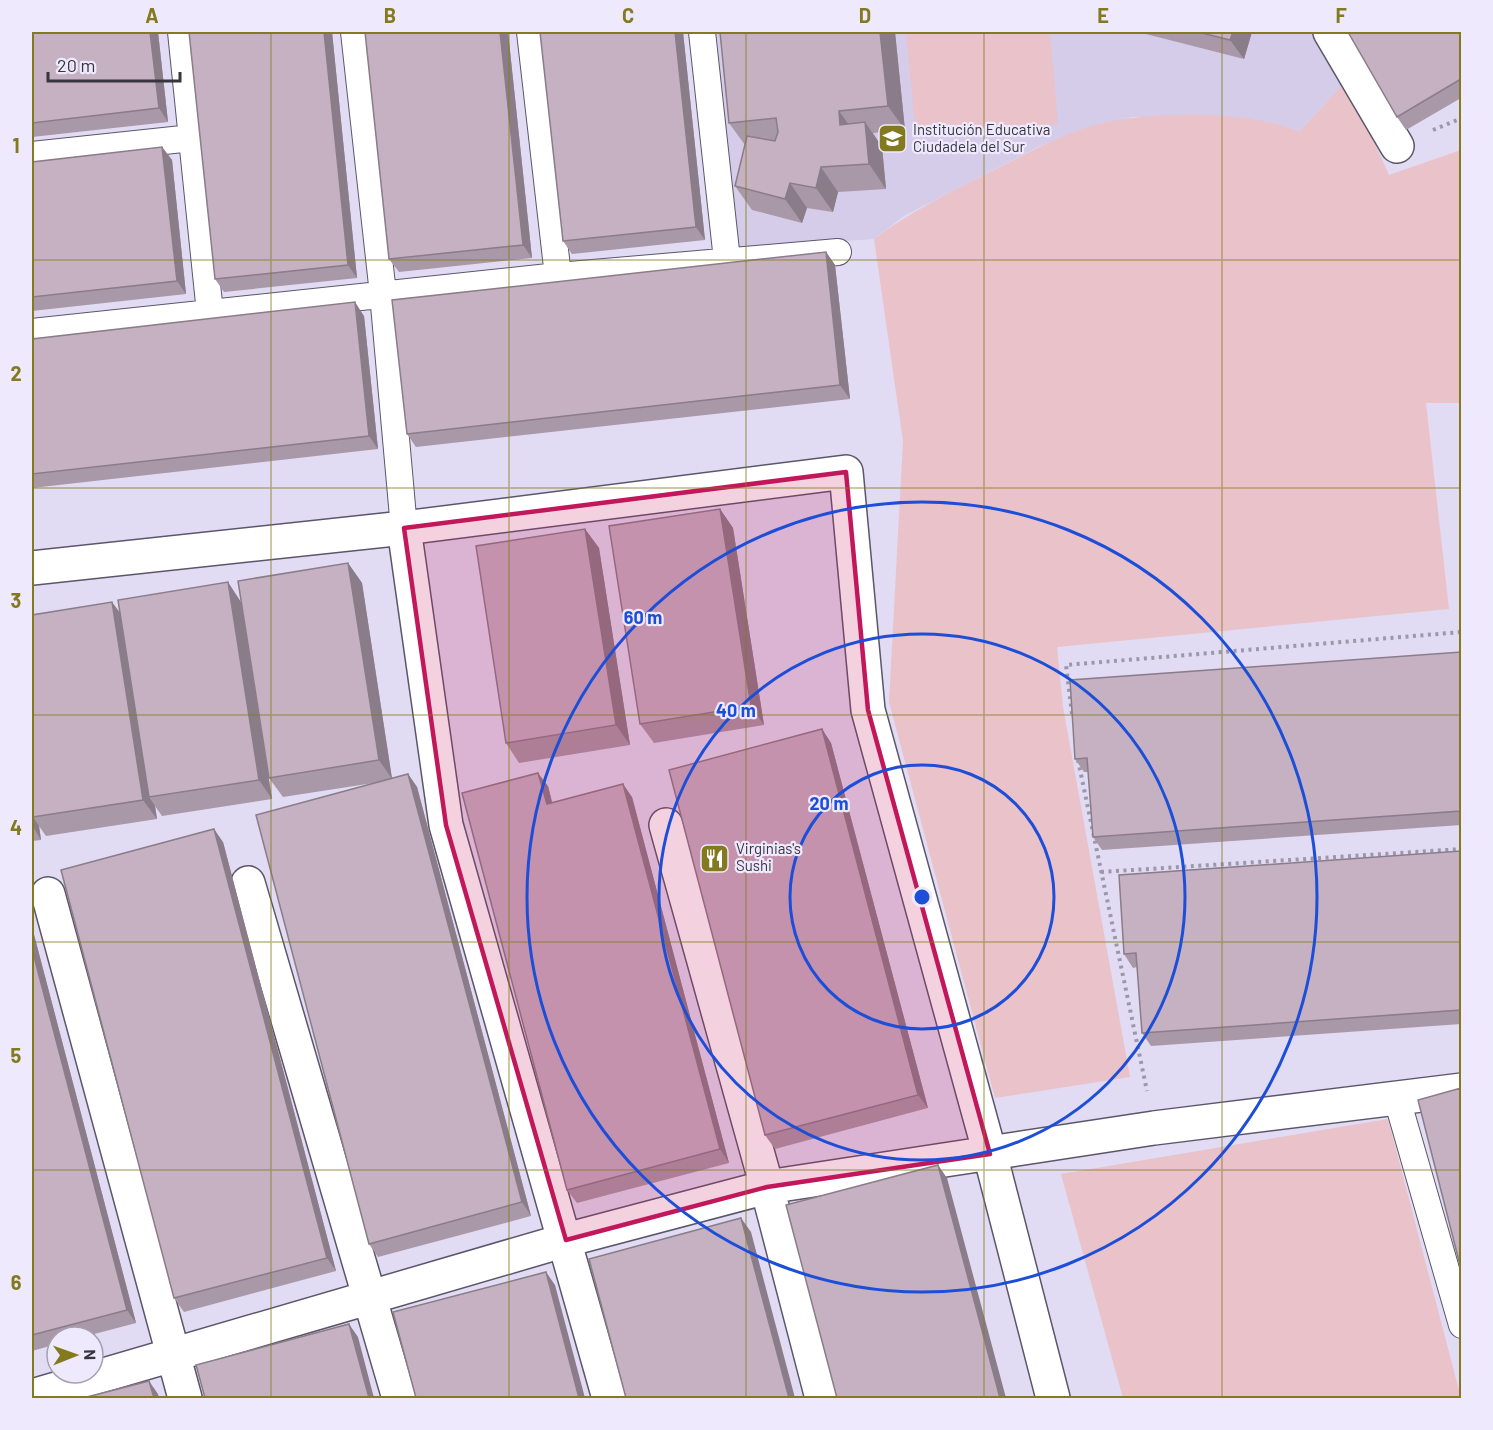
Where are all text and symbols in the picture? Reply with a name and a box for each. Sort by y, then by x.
text: A [145,3,159,27]
text: B [384,3,396,27]
text: C [622,3,634,27]
text: D [859,3,871,27]
text: E [1097,3,1109,27]
text: F [1335,3,1347,27]
scale bar [48,45,180,83]
text: 20 m [57,54,95,76]
place label: Institución Educativa Ciudadela del Sur [913,120,1050,155]
school or university icon: Institución Educativa Ciudadela del Sur [876,123,908,155]
text: 1 [12,133,20,157]
text: 2 [10,361,22,385]
text: 3 [11,588,21,612]
text: 60 m [624,606,662,628]
text: 40 m [716,699,756,721]
text: 20 m [810,792,848,814]
text: 4 [10,815,22,839]
place label: Virginias's Sushi [736,839,801,874]
restaurant icon: Virginias's Sushi [699,842,731,874]
centre of rings [912,887,932,907]
text: 5 [11,1043,22,1067]
text: 6 [11,1270,22,1294]
north arrow [45,1325,105,1385]
text: N [81,1349,100,1360]

